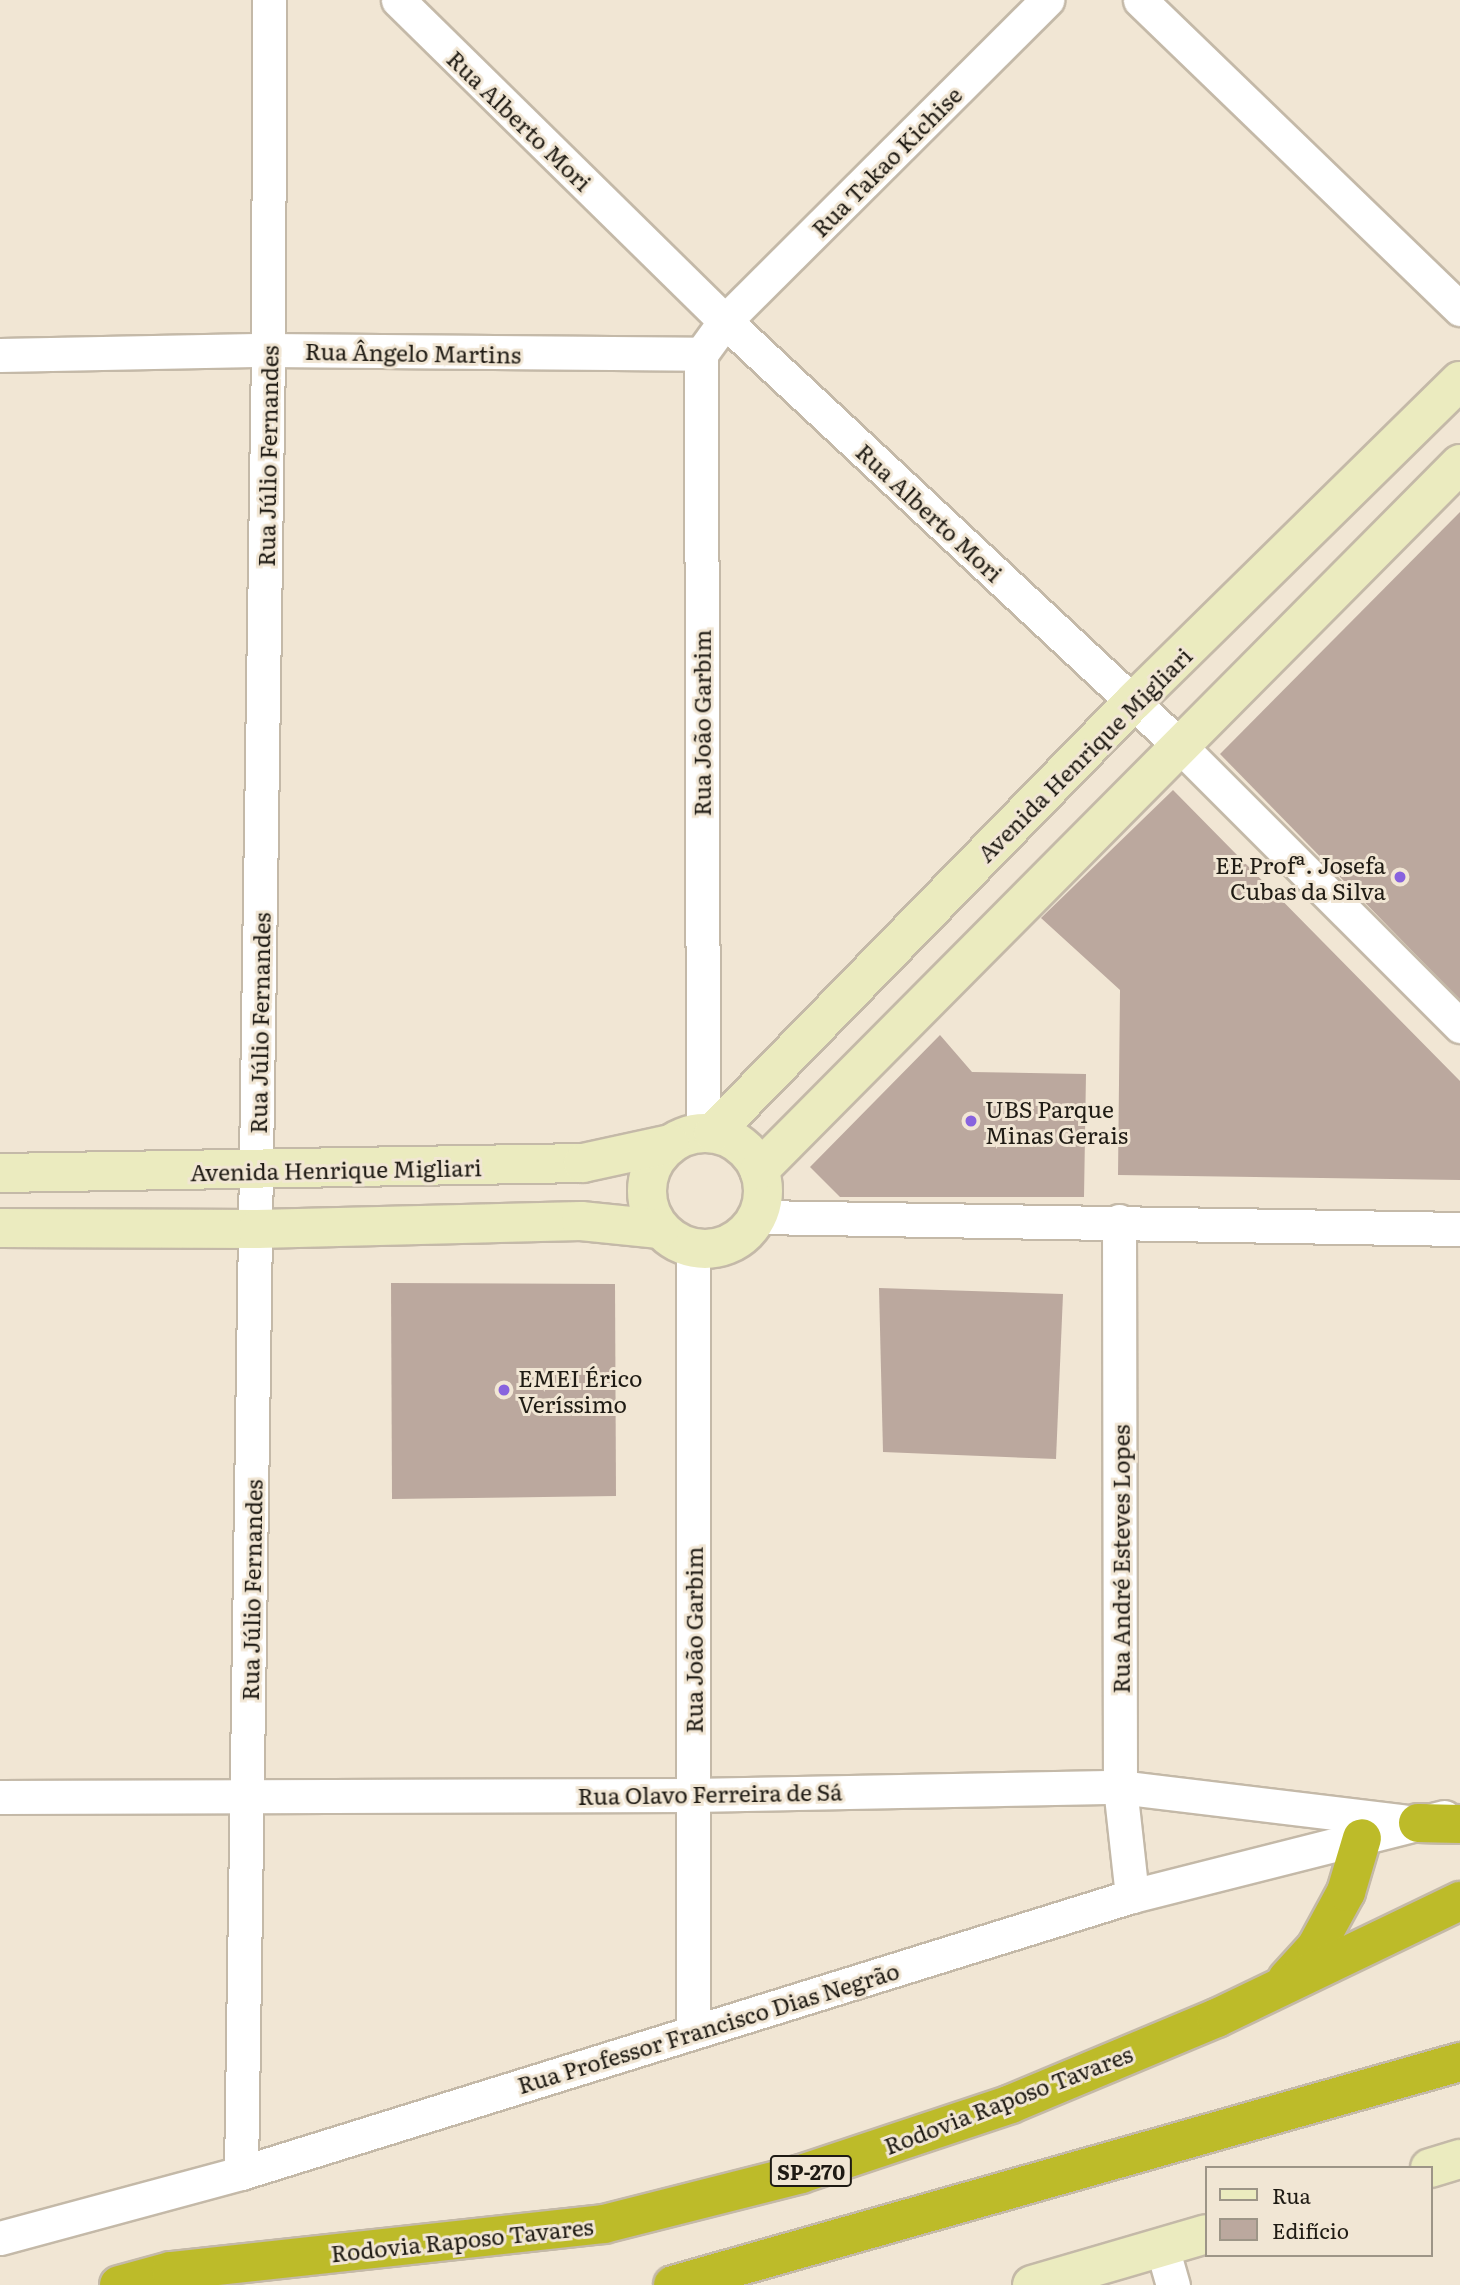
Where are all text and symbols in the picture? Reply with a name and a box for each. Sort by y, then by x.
street label: Rua Alberto Mori [442,44,598,196]
street label: Rua Takao Kichise [805,80,967,242]
street label: Rua Ângelo Martins [305,336,521,368]
street label: Rua Júlio Fernandes [251,345,283,567]
street label: Rua Alberto Mori [851,437,1009,587]
street label: Rua João Garbim [687,630,715,816]
street label: Avenida Henrique Migliari [971,641,1197,867]
place label: EE Profª. Josefa Cubas da Silva [1215,850,1386,904]
marker: EE Profª. Josefa Cubas da Silva [1392,869,1408,885]
street label: Rua Júlio Fernandes [243,912,275,1134]
place label: UBS Parque Minas Gerais [985,1094,1128,1148]
marker: UBS Parque Minas Gerais [963,1113,979,1129]
street label: Avenida Henrique Migliari [190,1153,482,1185]
place label: EMEI Érico Veríssimo [518,1363,642,1417]
marker: EMEI Érico Veríssimo [496,1382,512,1398]
street label: Rua André Esteves Lopes [1106,1424,1134,1694]
street label: Rua Júlio Fernandes [235,1479,267,1701]
street label: Rua João Garbim [679,1547,707,1733]
street label: Rua Olavo Ferreira de Sá [577,1777,843,1809]
street label: Rua Professor Francisco Dias Negrão [514,1956,902,2098]
street label: Rodovia Raposo Tavares [880,2039,1136,2159]
road number: SP-270 [769,2154,853,2188]
legend [1204,2166,1432,2257]
text: Rua [1272,2179,1311,2210]
street label: Rodovia Raposo Tavares [329,2211,595,2267]
text: Edifício [1272,2214,1349,2245]

